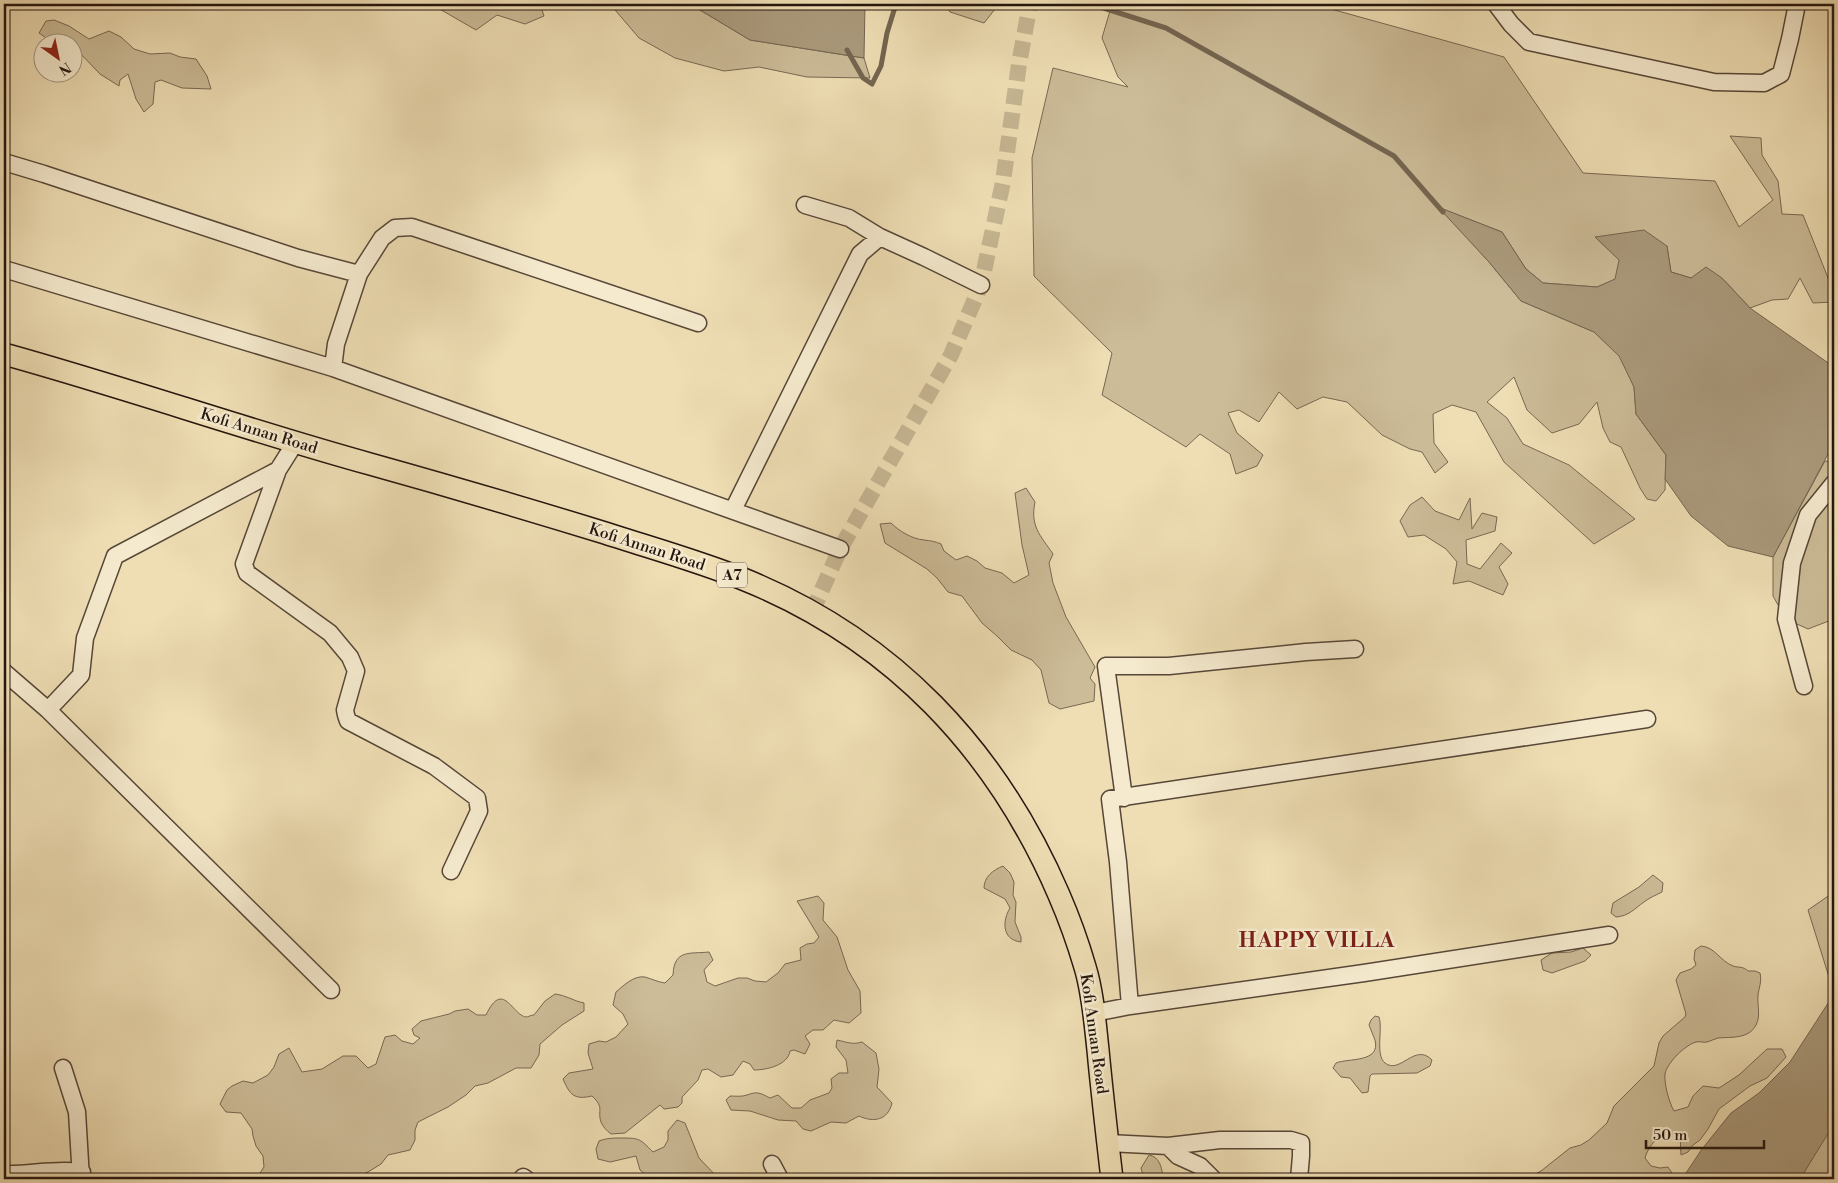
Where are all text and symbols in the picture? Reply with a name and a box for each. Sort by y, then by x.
north arrow [32,32,82,82]
text: N [55,57,74,79]
street label: Kofi Annan Road [198,404,320,458]
street label: Kofi Annan Road [586,519,708,575]
road number: A7 [717,562,747,588]
district label: HAPPY VILLA [1239,928,1395,954]
street label: Kofi Annan Road [1076,972,1112,1096]
scale bar [1646,1118,1763,1150]
text: 50 m [1653,1126,1687,1145]

